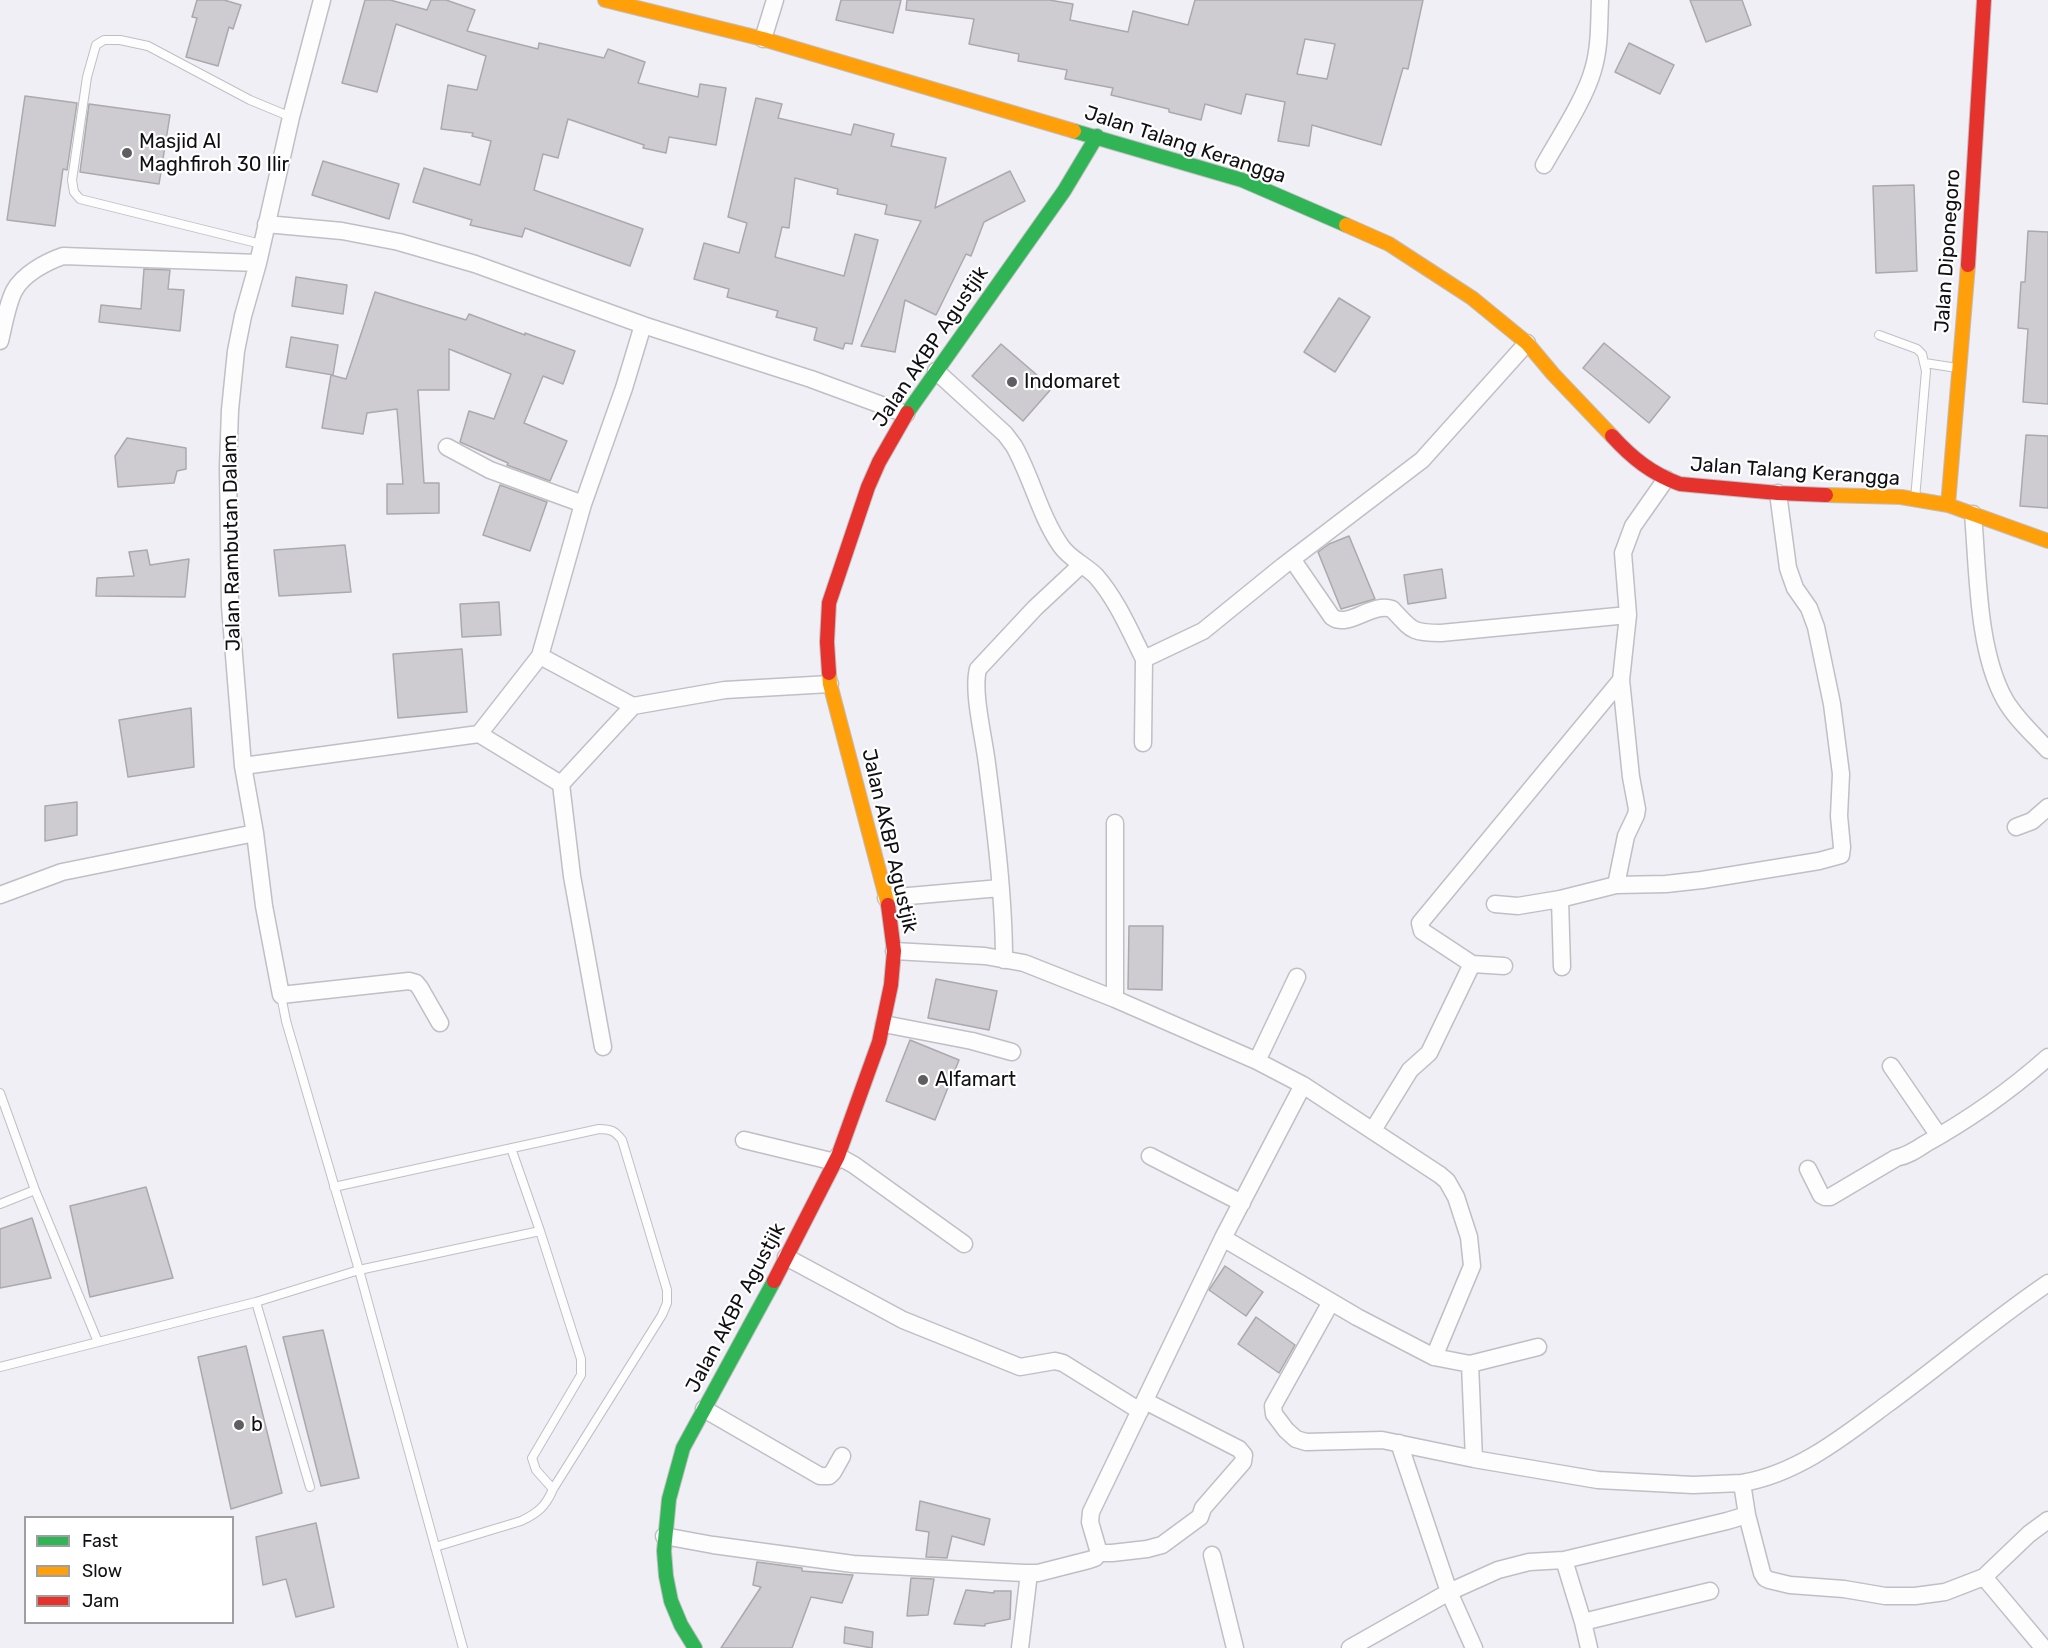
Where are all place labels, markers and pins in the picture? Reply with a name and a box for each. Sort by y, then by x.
place label: Masjid Al Maghfiroh 30 Ilir [139,130,289,177]
marker: Masjid Al Maghfiroh 30 Ilir [120,146,134,160]
place label: Indomaret [1024,370,1120,394]
marker: Indomaret [1005,375,1019,389]
place label: Alfamart [935,1068,1016,1092]
marker: Alfamart [916,1073,930,1087]
place label: b [251,1413,263,1437]
marker: b [232,1418,246,1432]

